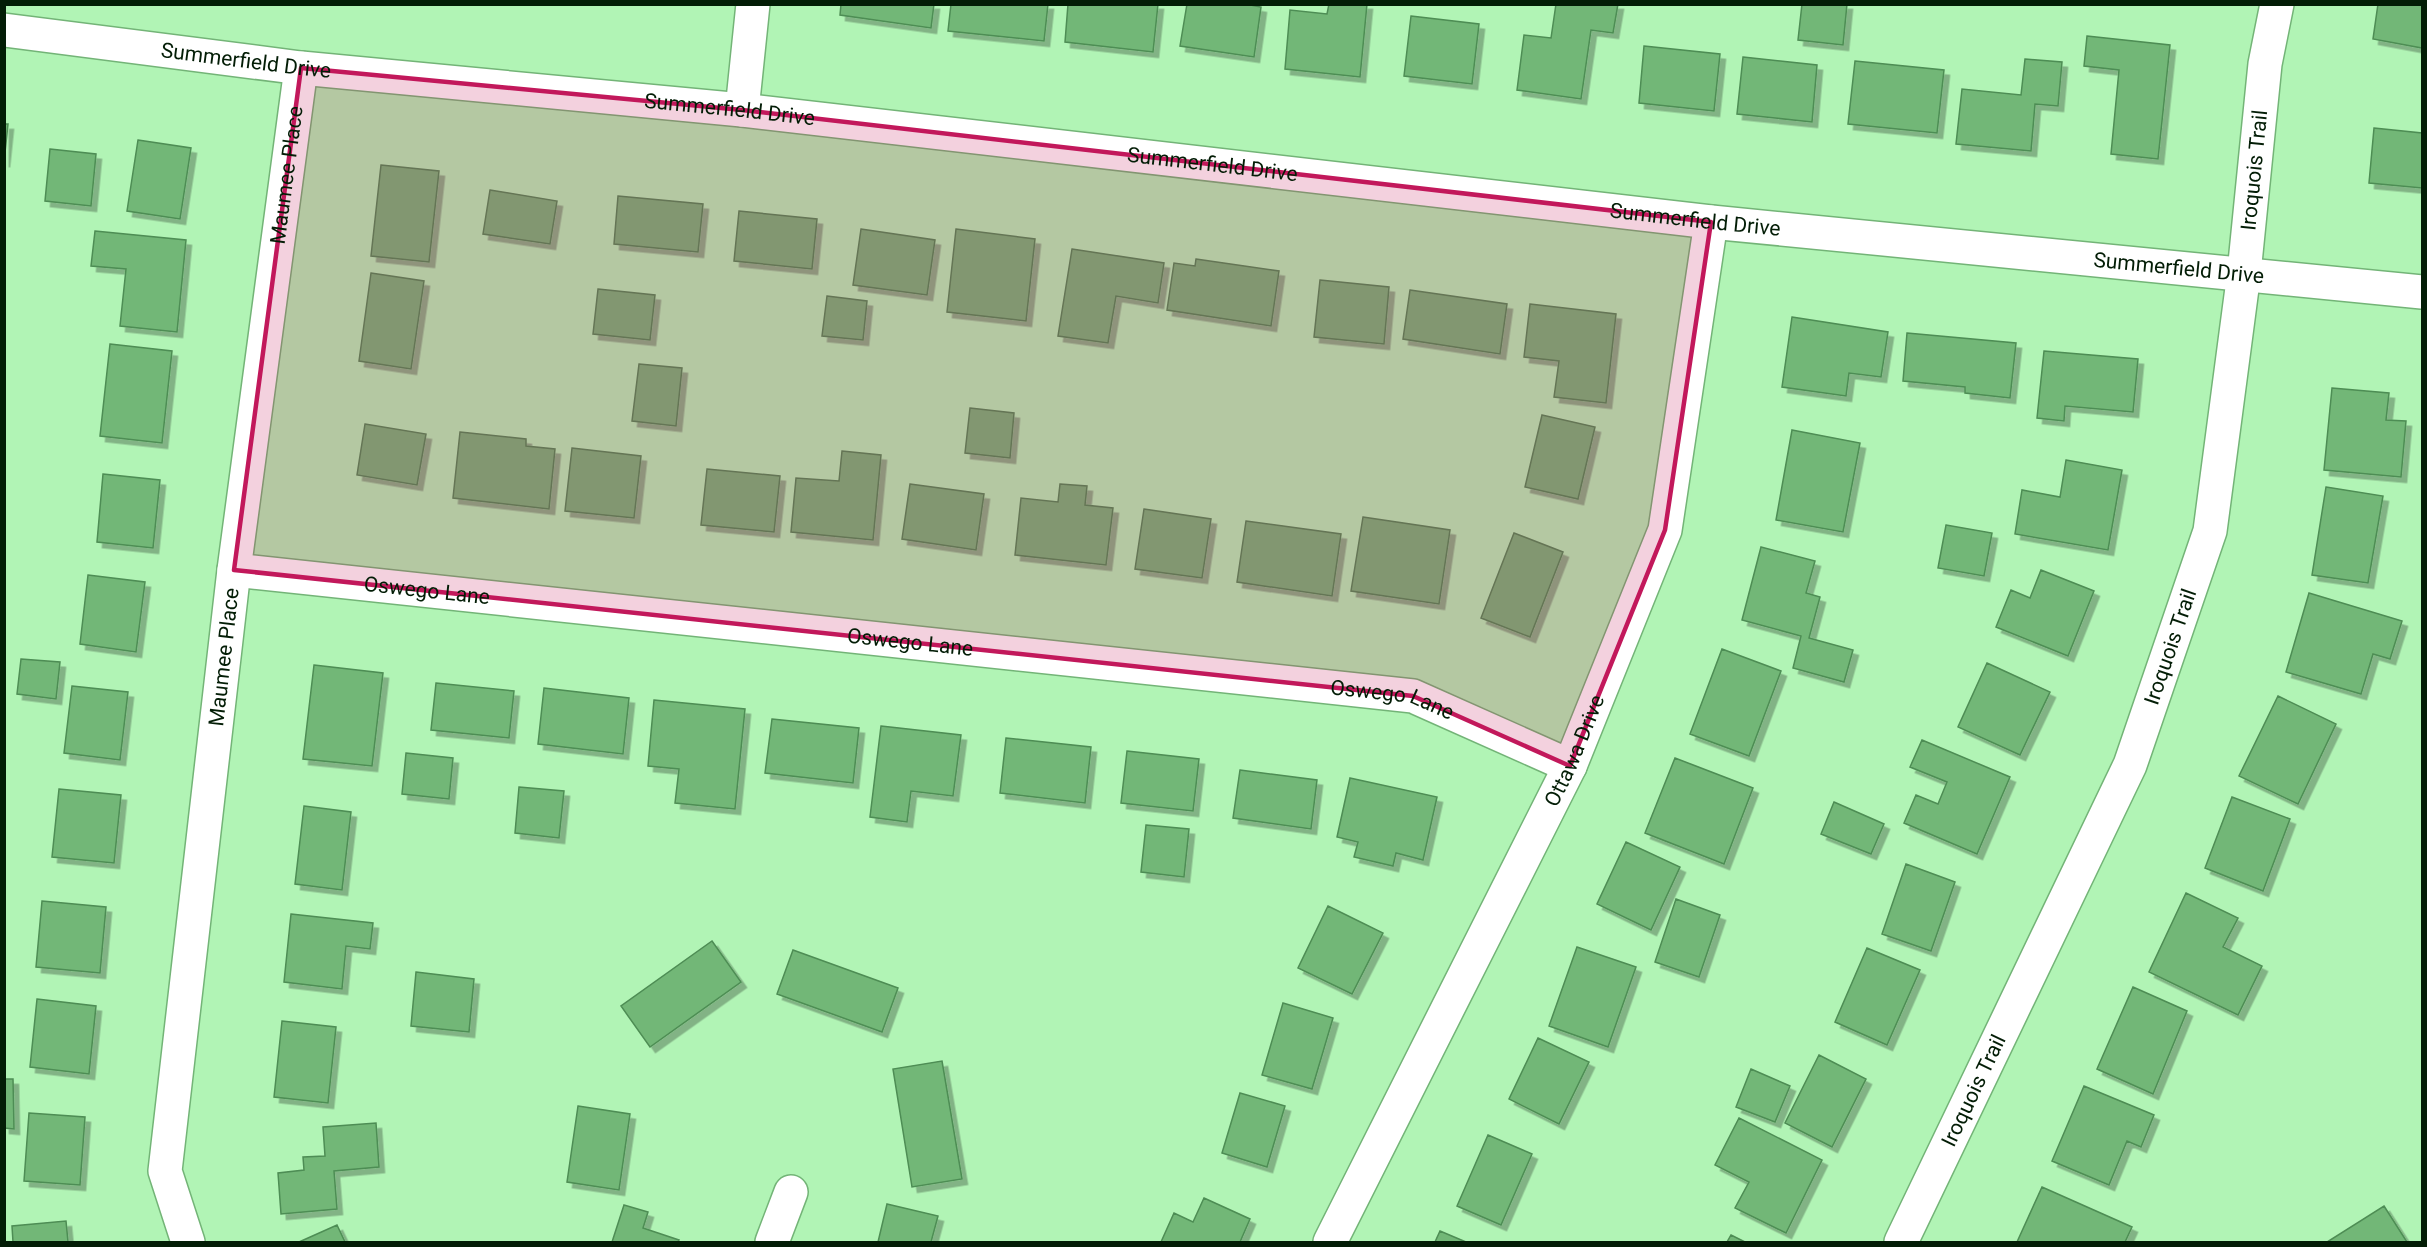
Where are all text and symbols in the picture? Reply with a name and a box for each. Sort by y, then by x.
street label: Summerfield Drive [160,38,332,83]
street label: Summerfield Drive [643,89,816,130]
street label: Maumee Place [266,104,308,246]
street label: Iroquois Trail [2236,109,2272,232]
street label: Summerfield Drive [1126,143,1299,186]
street label: Summerfield Drive [1609,198,1782,241]
street label: Summerfield Drive [2092,248,2265,288]
street label: Oswego Lane [363,572,491,609]
street label: Maumee Place [204,586,244,728]
street label: Iroquois Trail [2139,586,2201,708]
street label: Oswego Lane [846,624,974,661]
street label: Oswego Lane [1329,675,1458,725]
street label: Ottawa Drive [1540,691,1609,810]
street label: Iroquois Trail [1937,1031,2011,1150]

